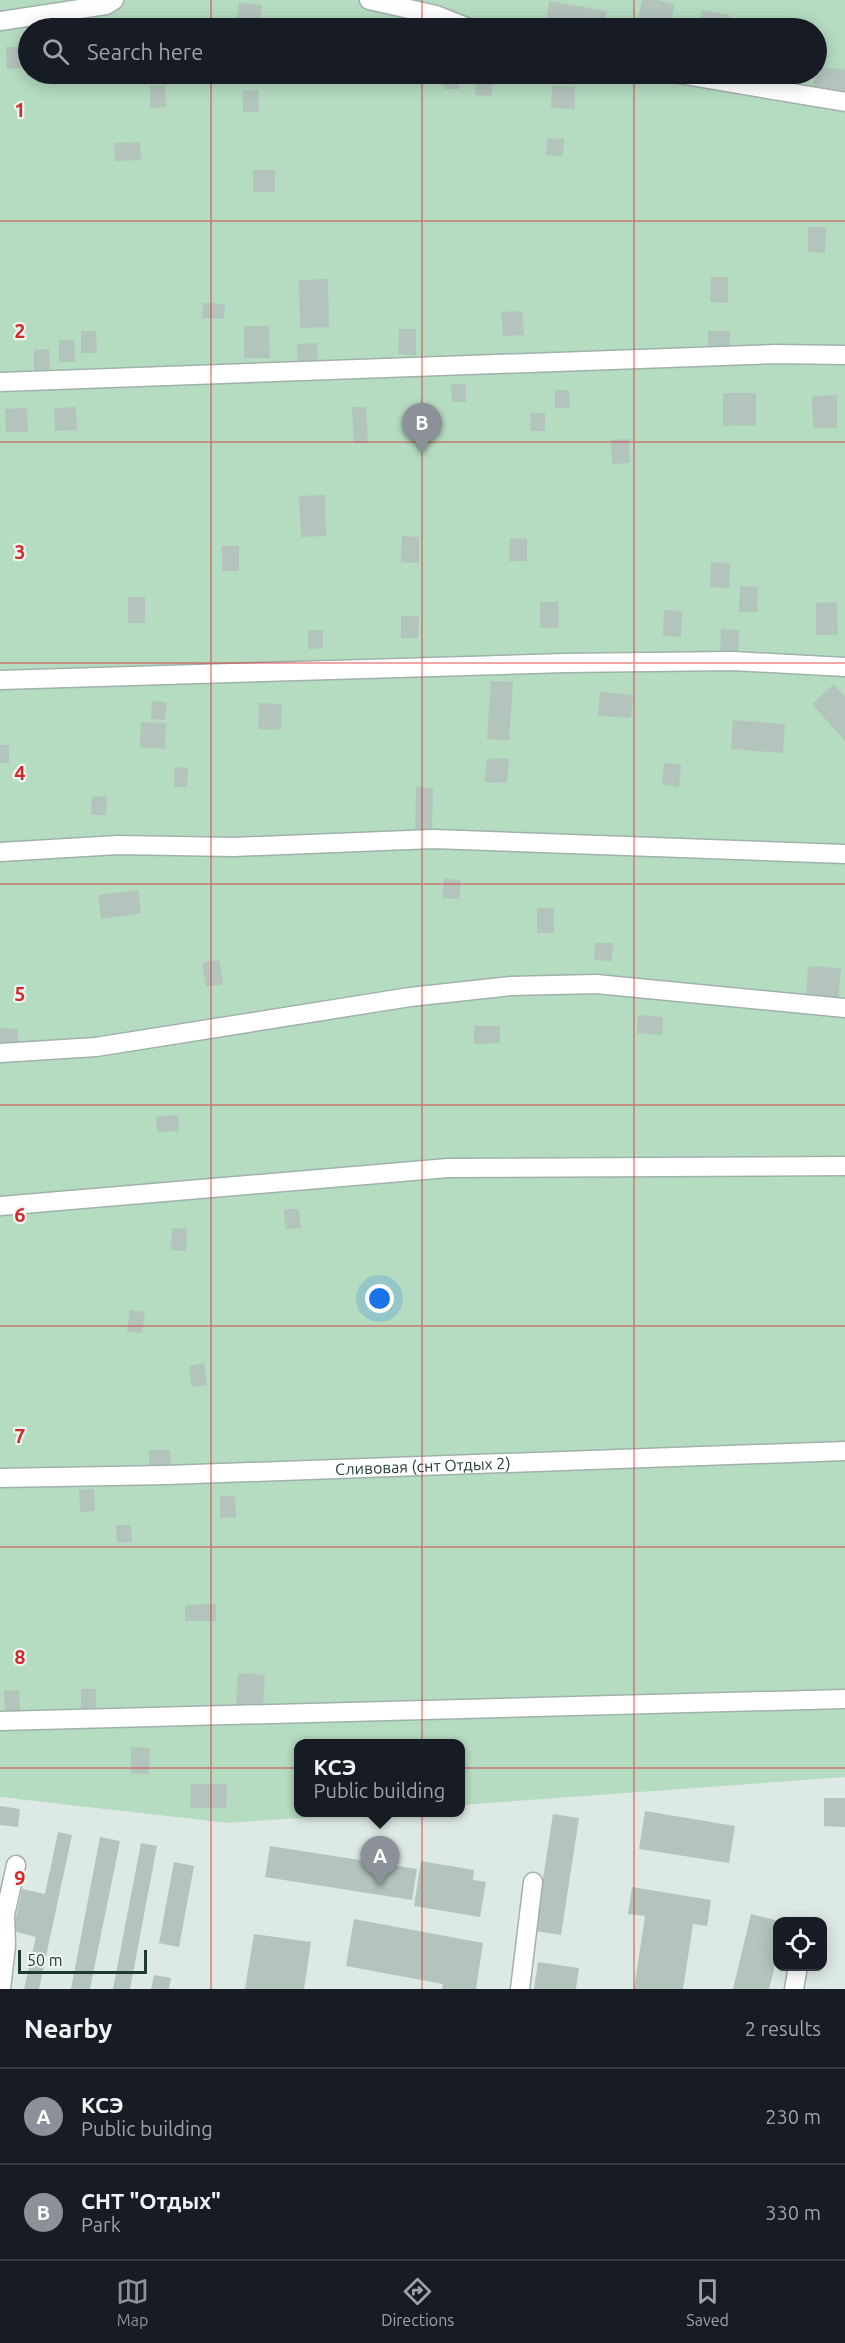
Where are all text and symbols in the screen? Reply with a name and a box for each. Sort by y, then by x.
search box [18,18,827,84]
icon: search [39,35,72,68]
text: Search here [87,39,203,64]
text: 1 [14,98,26,121]
text: 2 [14,319,26,342]
pin: B [402,404,442,453]
text: 3 [14,540,26,563]
text: 4 [14,761,26,784]
text: 5 [14,982,26,1005]
text: 6 [14,1203,26,1226]
your location [365,1284,394,1313]
text: 7 [14,1424,26,1447]
street label: Сливовая (снт Отдых 2) [335,1454,511,1478]
text: 8 [14,1645,26,1668]
popup [294,1739,465,1817]
text: КСЭ [314,1754,356,1779]
text: Public building [314,1779,445,1802]
pin: A [360,1836,400,1886]
text: 9 [14,1866,26,1889]
map controls [773,1917,827,1971]
button: locate [773,1917,827,1971]
scale bar [18,1947,147,1974]
text: 50 m [27,1951,63,1969]
text: Nearby [24,2014,112,2043]
text: 2 results [745,2017,821,2040]
text: КСЭ [81,2092,124,2117]
text: A [36,2105,51,2128]
text: 230 m [765,2105,821,2128]
text: Public building [81,2117,213,2140]
text: СНТ "Отдых" [81,2188,221,2213]
text: B [37,2201,50,2224]
text: 330 m [765,2201,821,2224]
text: Park [81,2213,121,2236]
tab: Map [116,2275,149,2329]
tab: Directions [381,2275,454,2329]
tab: Saved [686,2275,729,2329]

